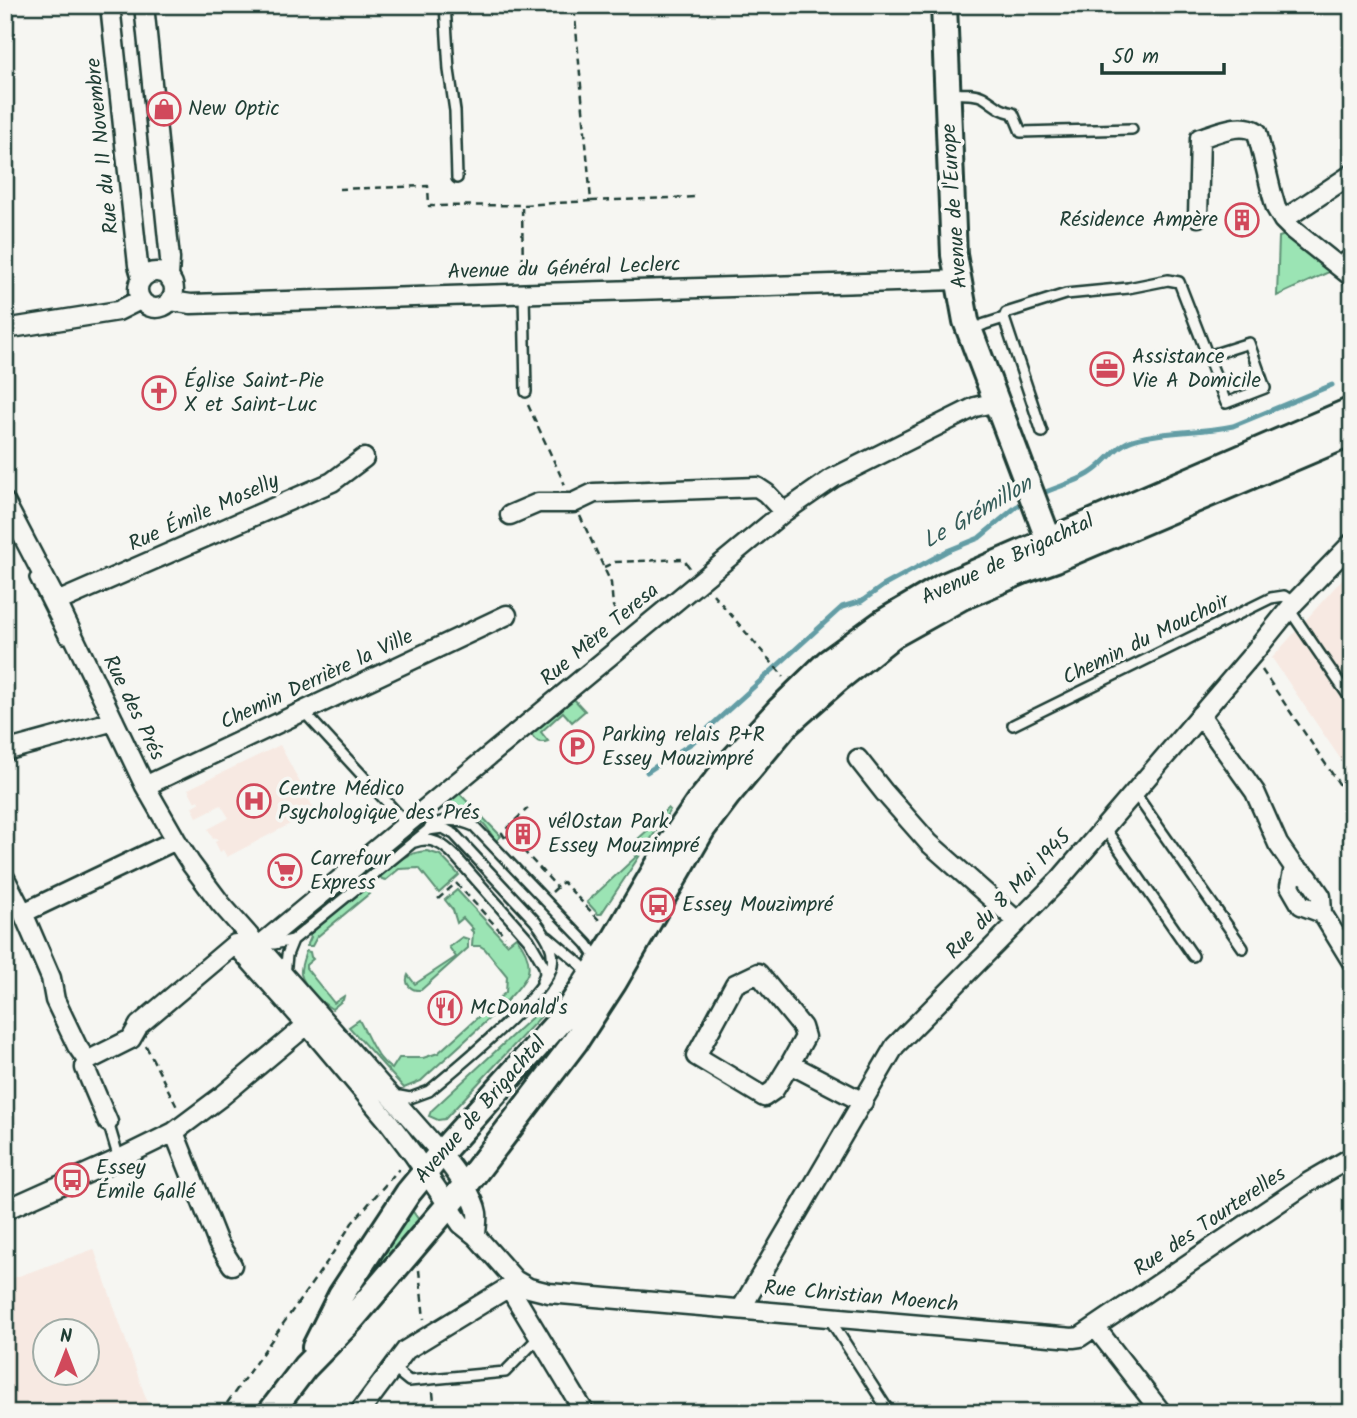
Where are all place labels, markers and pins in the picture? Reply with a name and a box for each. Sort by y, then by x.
shop icon: New Optic [145,90,183,128]
place label: New Optic [188,93,280,126]
building icon: Résidence Ampère [1223,201,1261,239]
place label: Résidence Ampère [1059,204,1219,237]
place label: Assistance Vie A Domicile [1132,341,1261,398]
office icon: Assistance Vie A Domicile [1088,350,1126,388]
place label: Église Saint-Pie X et Saint-Luc [184,365,325,422]
church icon: Église Saint-Pie X et Saint-Luc [140,374,178,412]
place label: Parking relais P+R Essey Mouzimpré [602,719,765,776]
parking icon: Parking relais P+R Essey Mouzimpré [558,728,596,766]
place label: Centre Médico Psychologique des Prés [278,773,480,830]
hospital icon: Centre Médico Psychologique des Prés [235,782,273,820]
place label: vélOstan Park Essey Mouzimpré [548,806,700,863]
building icon: vélOstan Park Essey Mouzimpré [504,815,542,853]
place label: Carrefour Express [310,843,391,900]
supermarket icon: Carrefour Express [266,852,304,890]
bus stop icon: Essey Mouzimpré [639,886,677,924]
place label: Essey Mouzimpré [682,889,834,922]
restaurant icon: McDonald's [426,989,464,1027]
place label: McDonald's [470,992,568,1025]
place label: Essey Émile Gallé [96,1152,196,1209]
bus stop icon: Essey Émile Gallé [53,1161,91,1199]

